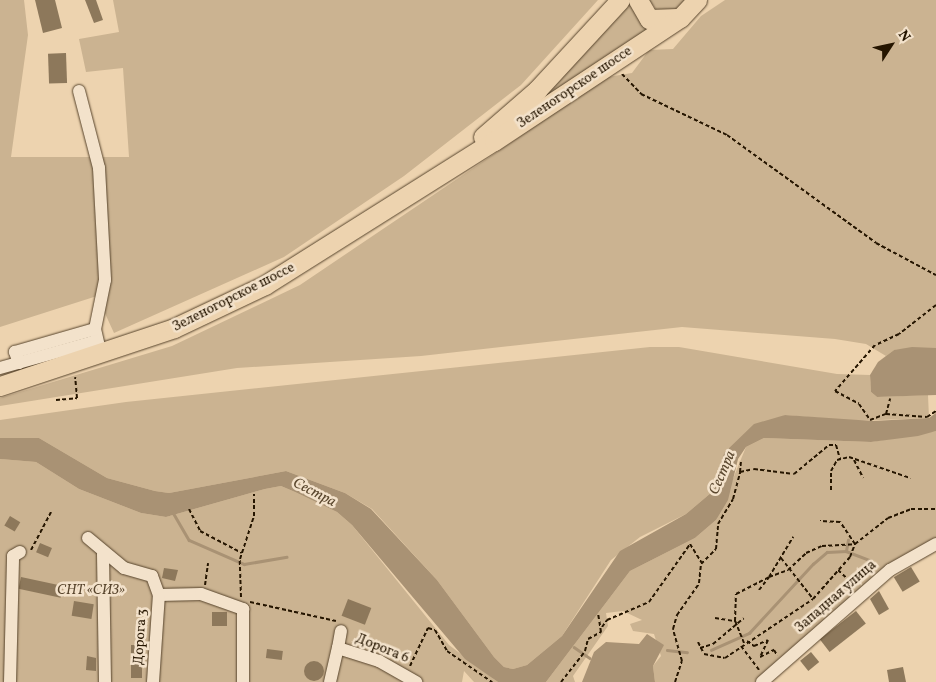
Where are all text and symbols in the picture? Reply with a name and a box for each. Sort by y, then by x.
north arrow [866,20,916,70]
text: N [893,26,914,46]
street label: Зеленогорское шоссе [514,43,636,133]
street label: Зеленогорское шоссе [170,260,298,336]
water label: Сестра [706,448,740,498]
water label: Сестра [289,475,339,511]
street label: Западная улица [792,557,880,637]
park label: СНТ «СИЗ» [57,583,125,599]
street label: Дорога 3 [131,608,151,666]
street label: Дорога 6 [353,631,411,667]

